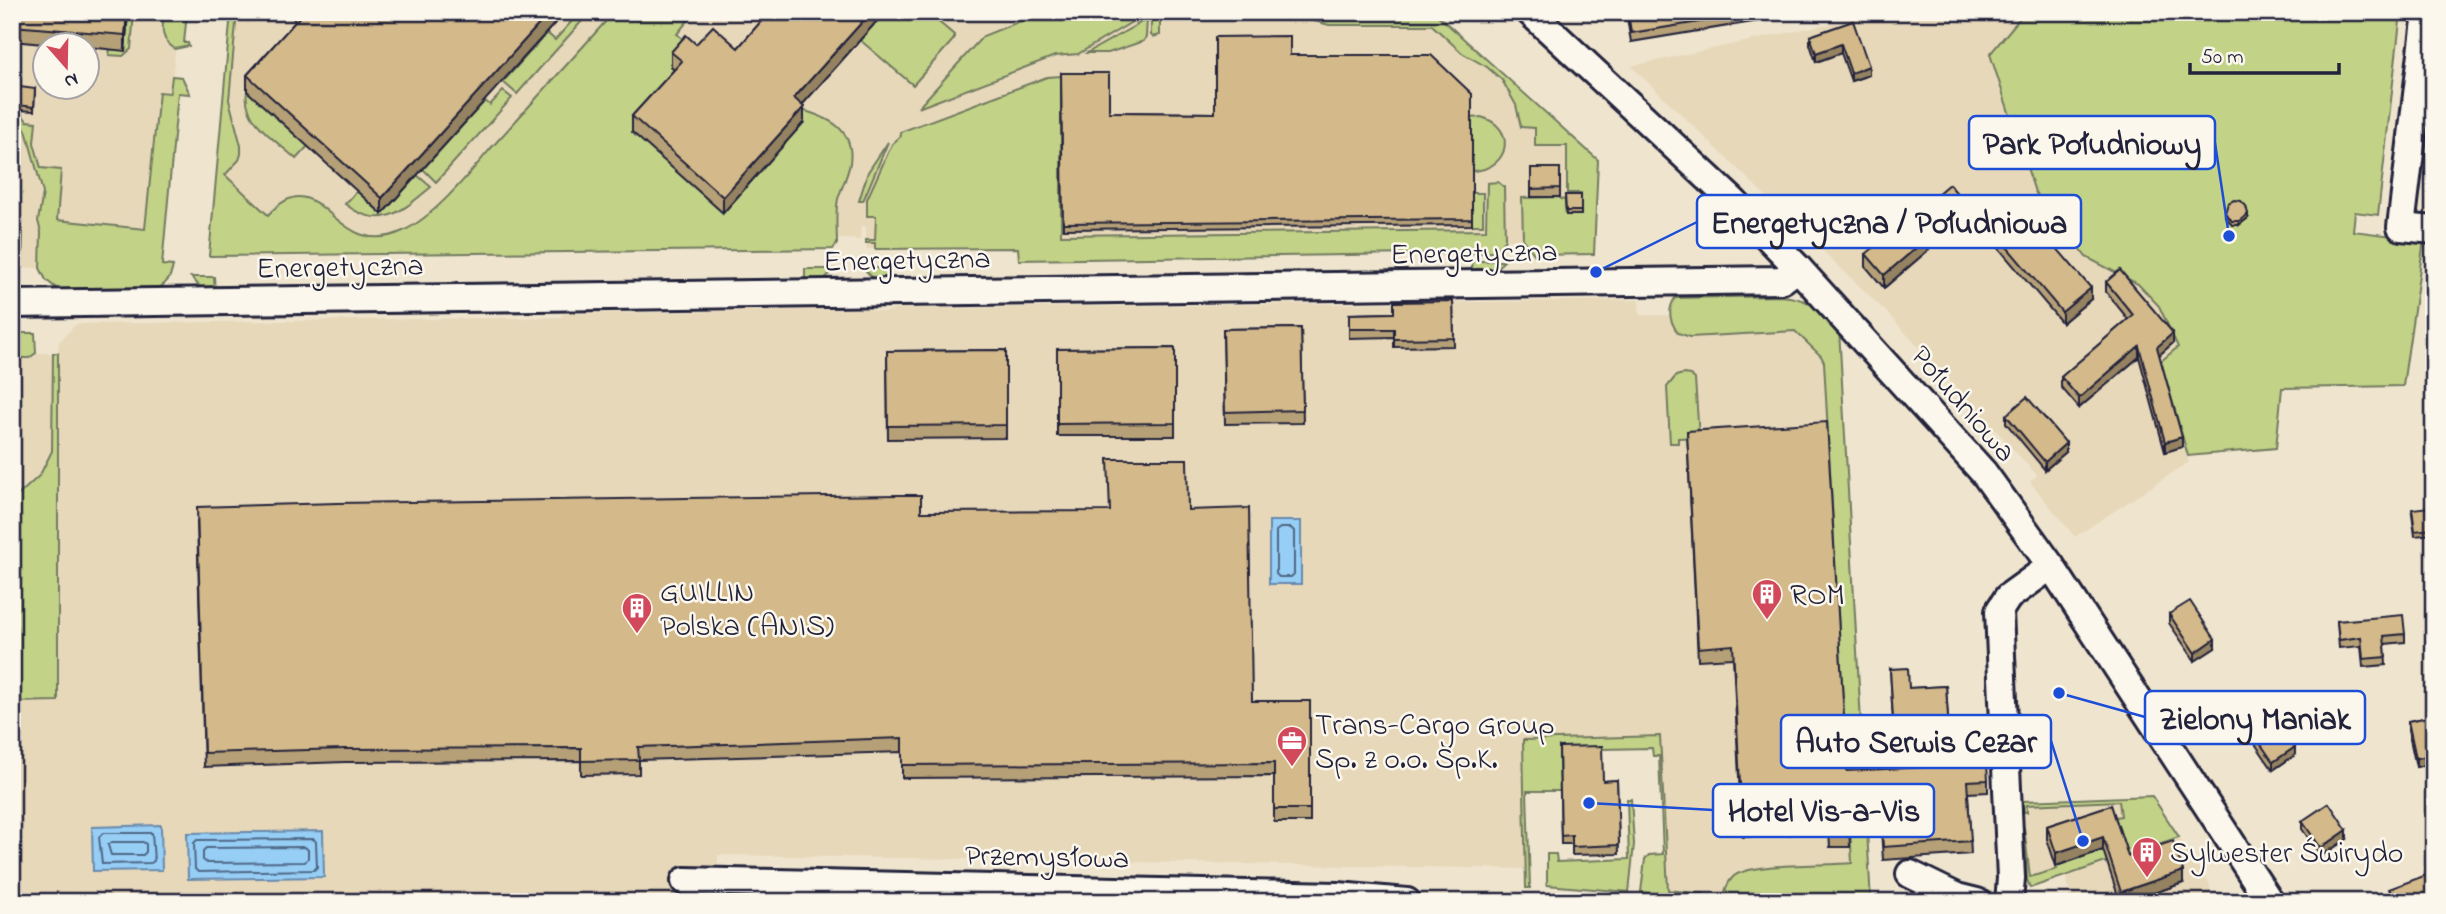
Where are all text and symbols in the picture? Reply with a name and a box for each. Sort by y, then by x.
north arrow [32,32,102,102]
scale bar [2190,32,2339,76]
text: 50 m [2201,43,2244,73]
text: N [60,65,82,95]
callout: Park Południowy [1969,116,2215,169]
text: Park Południowy [1983,123,2201,171]
callout: Energetyczna / Południowa [1697,195,2081,248]
text: Energetyczna / Południowa [1711,202,2067,250]
street label: Energetyczna [1390,232,1558,278]
street label: Energetyczna [823,239,991,285]
street label: Energetyczna [256,246,424,292]
street label: Południowa [1898,337,2025,473]
place label: GUILLIN Polska (ANIS) [660,572,834,650]
place label: ROM [1790,575,1845,619]
building icon: ROM [1750,577,1784,621]
building icon: GUILLIN Polska (ANIS) [620,591,654,635]
callout: Zielony Maniak [2145,691,2365,744]
text: Zielony Maniak [2159,698,2352,746]
place label: Trans-Cargo Group Sp. z o.o. Sp.K. [1315,705,1555,783]
callout: Auto Serwis Cezar [1781,715,2051,768]
text: Auto Serwis Cezar [1795,721,2038,768]
office icon: Trans-Cargo Group Sp. z o.o. Sp.K. [1275,724,1309,768]
callout: Hotel Vis-a-Vis [1713,784,1934,837]
text: Hotel Vis-a-Vis [1728,790,1920,837]
place label: Sylwester Świrydo [2170,833,2403,877]
building icon: Sylwester Świrydo [2130,835,2164,879]
street label: Przemysłowa [964,836,1130,882]

